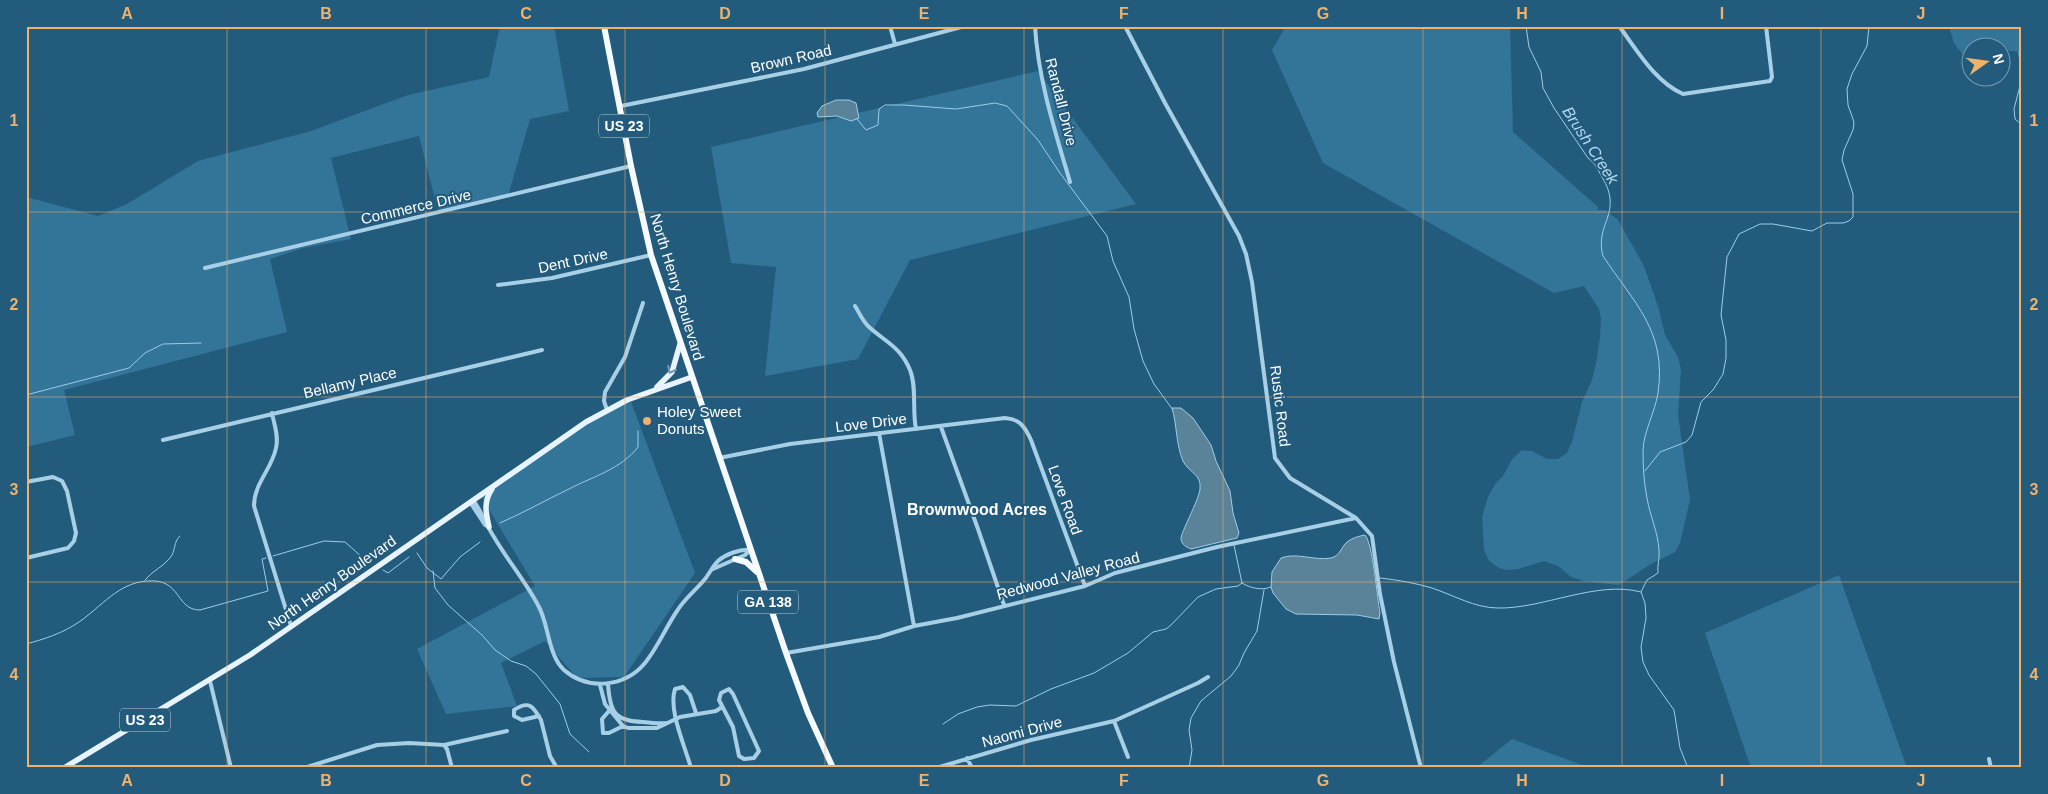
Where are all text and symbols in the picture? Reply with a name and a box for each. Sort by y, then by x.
text: A [121,5,133,22]
text: B [320,5,332,22]
text: C [520,5,532,22]
text: D [719,5,731,22]
text: E [919,5,930,22]
text: F [1119,5,1129,22]
text: G [1317,5,1329,22]
text: H [1516,5,1528,22]
text: I [1720,5,1724,22]
text: J [1917,5,1925,22]
north arrow [1960,38,2010,88]
street label: Brown Road [749,41,833,76]
text: N [1990,52,2008,66]
street label: Randall Drive [1042,56,1081,148]
water label: Brush Creek [1559,103,1622,188]
text: 1 [10,112,19,129]
text: 1 [2030,112,2039,129]
road number: US 23 [599,114,649,138]
street label: Commerce Drive [359,186,473,227]
street label: North Henry Boulevard [647,211,708,362]
street label: Dent Drive [536,245,609,276]
text: 2 [10,296,19,313]
text: 2 [2030,296,2039,313]
street label: Bellamy Place [302,364,398,401]
street label: Rustic Road [1267,364,1294,448]
one-way arrow [667,365,677,374]
place label: Holey Sweet Donuts [657,403,742,437]
street label: Love Drive [834,410,908,435]
marker: Holey Sweet Donuts [641,415,653,427]
street label: Love Road [1045,463,1086,537]
text: 3 [10,481,19,498]
text: 3 [2030,481,2039,498]
district label: Brownwood Acres [907,501,1047,518]
street label: North Henry Boulevard [264,532,399,633]
street label: Redwood Valley Road [995,548,1141,603]
road number: GA 138 [738,590,798,614]
text: 4 [10,666,19,683]
text: 4 [2030,666,2039,683]
road number: US 23 [120,708,170,732]
street label: Naomi Drive [980,713,1064,750]
text: A [121,772,133,789]
text: B [320,772,332,789]
text: C [520,772,532,789]
text: D [719,772,731,789]
text: E [919,772,930,789]
text: F [1119,772,1129,789]
text: G [1317,772,1329,789]
text: H [1516,772,1528,789]
text: I [1720,772,1724,789]
text: J [1917,772,1925,789]

